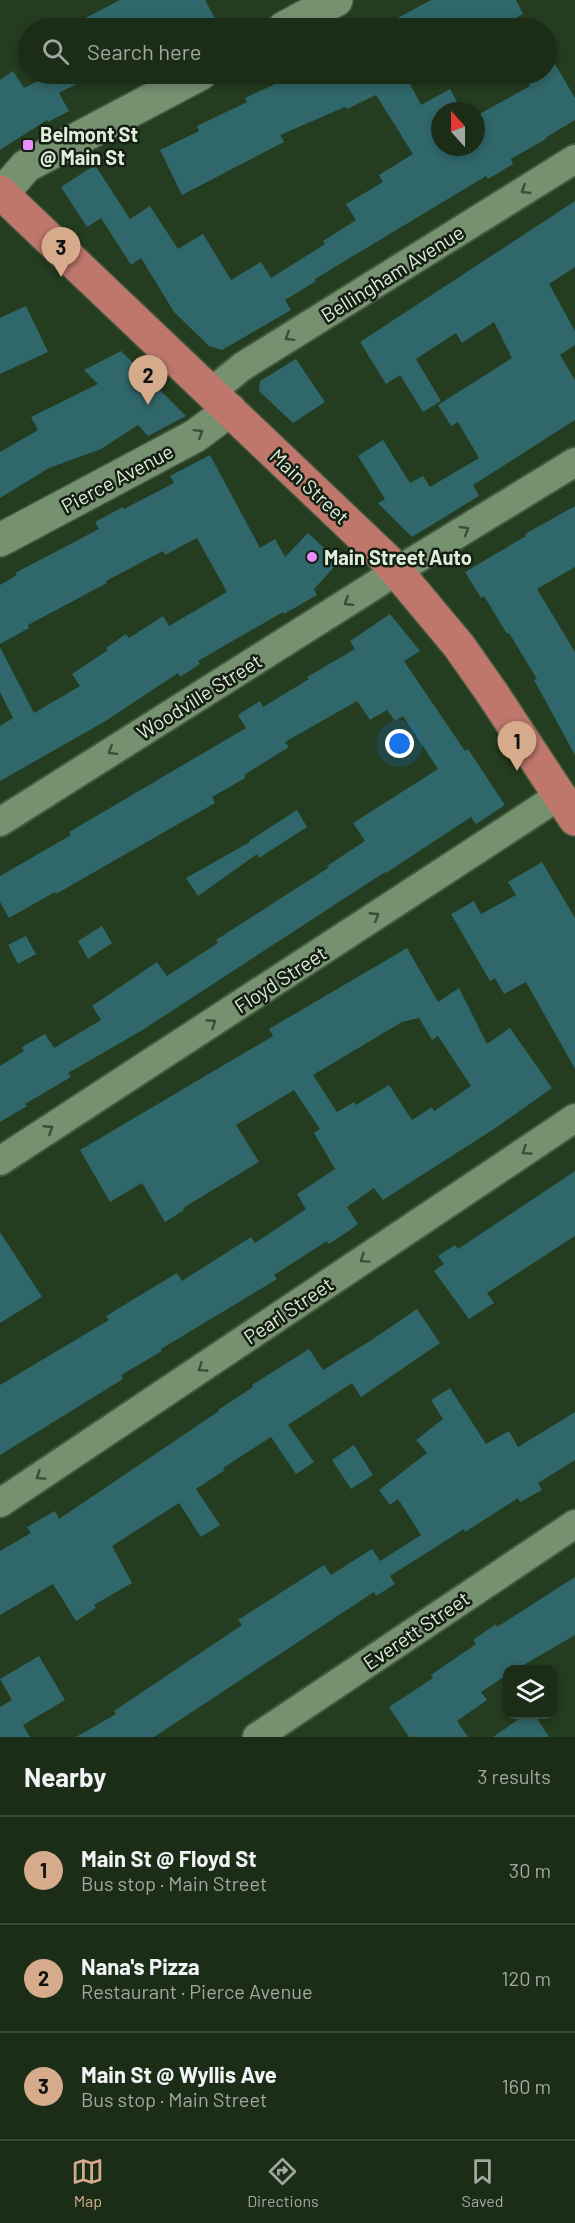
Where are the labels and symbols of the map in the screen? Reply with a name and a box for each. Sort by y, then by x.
north arrow [431,102,485,156]
place label: Belmont St @ Main St [40,122,138,169]
marker: Belmont St @ Main St [21,138,35,152]
one-way arrow [521,182,531,194]
street label: Bellingham Avenue [316,219,468,327]
pin: 3 [42,228,80,277]
one-way arrow [285,330,295,342]
pin: 2 [128,356,168,405]
one-way arrow [193,429,204,440]
street label: Pierce Avenue [57,438,177,518]
street label: Main Street [266,443,354,529]
one-way arrow [459,525,469,537]
place label: Main Street Auto [324,545,472,569]
marker: Main Street Auto [305,550,319,564]
one-way arrow [343,595,354,606]
street label: Woodville Street [132,648,266,744]
pin: 1 [498,722,536,771]
your location [385,729,414,758]
one-way arrow [108,744,119,755]
one-way arrow [369,912,380,923]
street label: Floyd Street [229,940,331,1018]
one-way arrow [206,1018,216,1030]
one-way arrow [43,1125,53,1137]
one-way arrow [522,1144,533,1155]
one-way arrow [360,1252,371,1263]
street label: Pearl Street [239,1271,337,1349]
one-way arrow [198,1360,208,1372]
one-way arrow [36,1469,47,1480]
street label: Everett Street [358,1586,474,1674]

